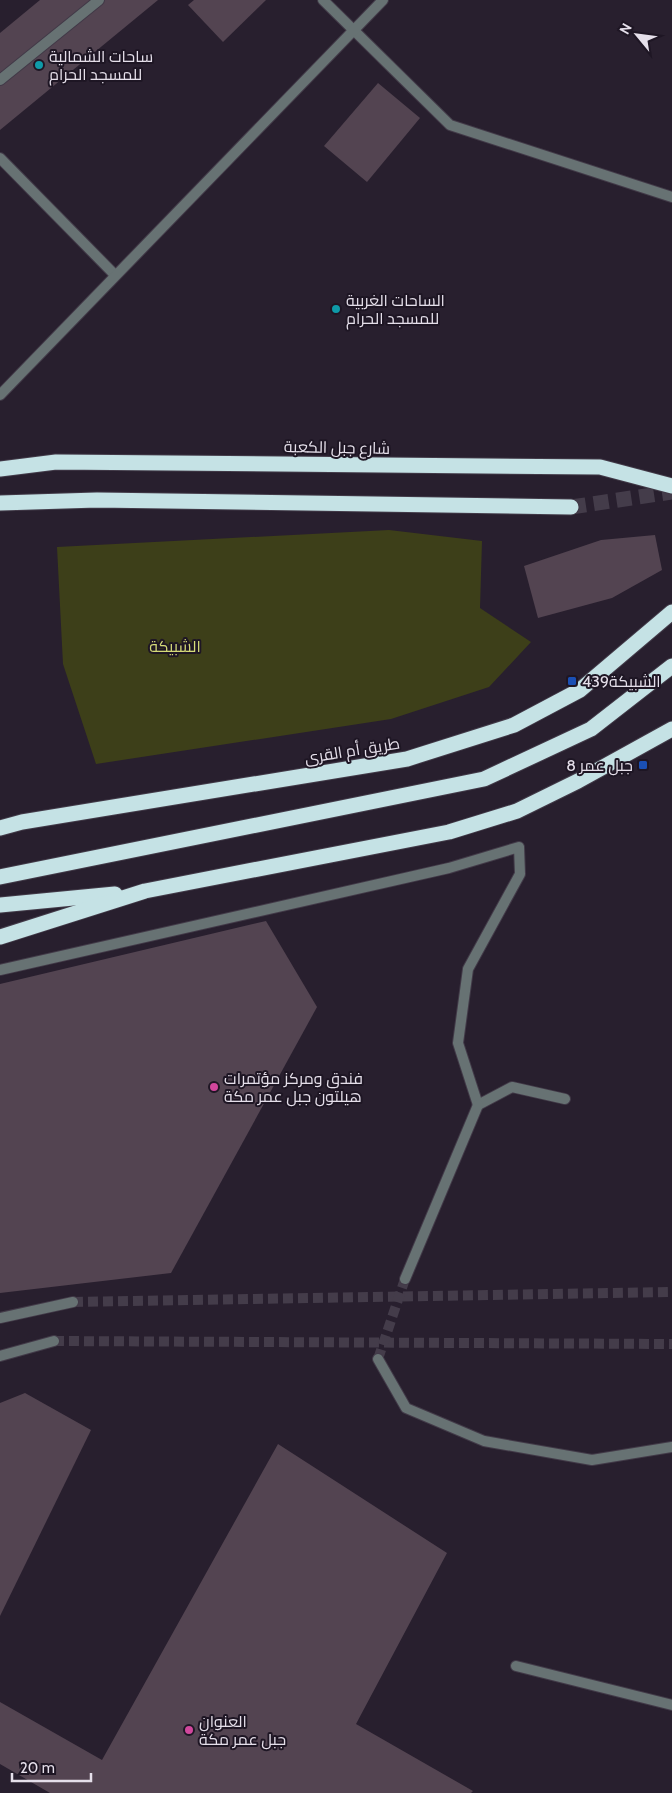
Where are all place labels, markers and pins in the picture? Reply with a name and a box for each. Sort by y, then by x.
place label: ساحات الشمالية للمسجد الحرام [49,47,153,86]
marker: ساحات الشمالية للمسجد الحرام [33,59,45,71]
place label: الساحات الغربية للمسجد الحرام [346,291,445,330]
marker: الساحات الغربية للمسجد الحرام [330,303,342,315]
place label: الشبيكة439 [582,672,661,691]
marker: الشبيكة439 [566,675,578,687]
place label: جبل عمر 8 [566,756,633,776]
marker: جبل عمر 8 [637,759,649,771]
place label: فندق ومركز مؤتمرات هيلتون جبل عمر مكة [224,1069,363,1107]
marker: فندق ومركز مؤتمرات هيلتون جبل عمر مكة [208,1081,220,1093]
place label: العنوان جبل عمر مكة [199,1712,286,1750]
marker: العنوان جبل عمر مكة [183,1724,195,1736]

